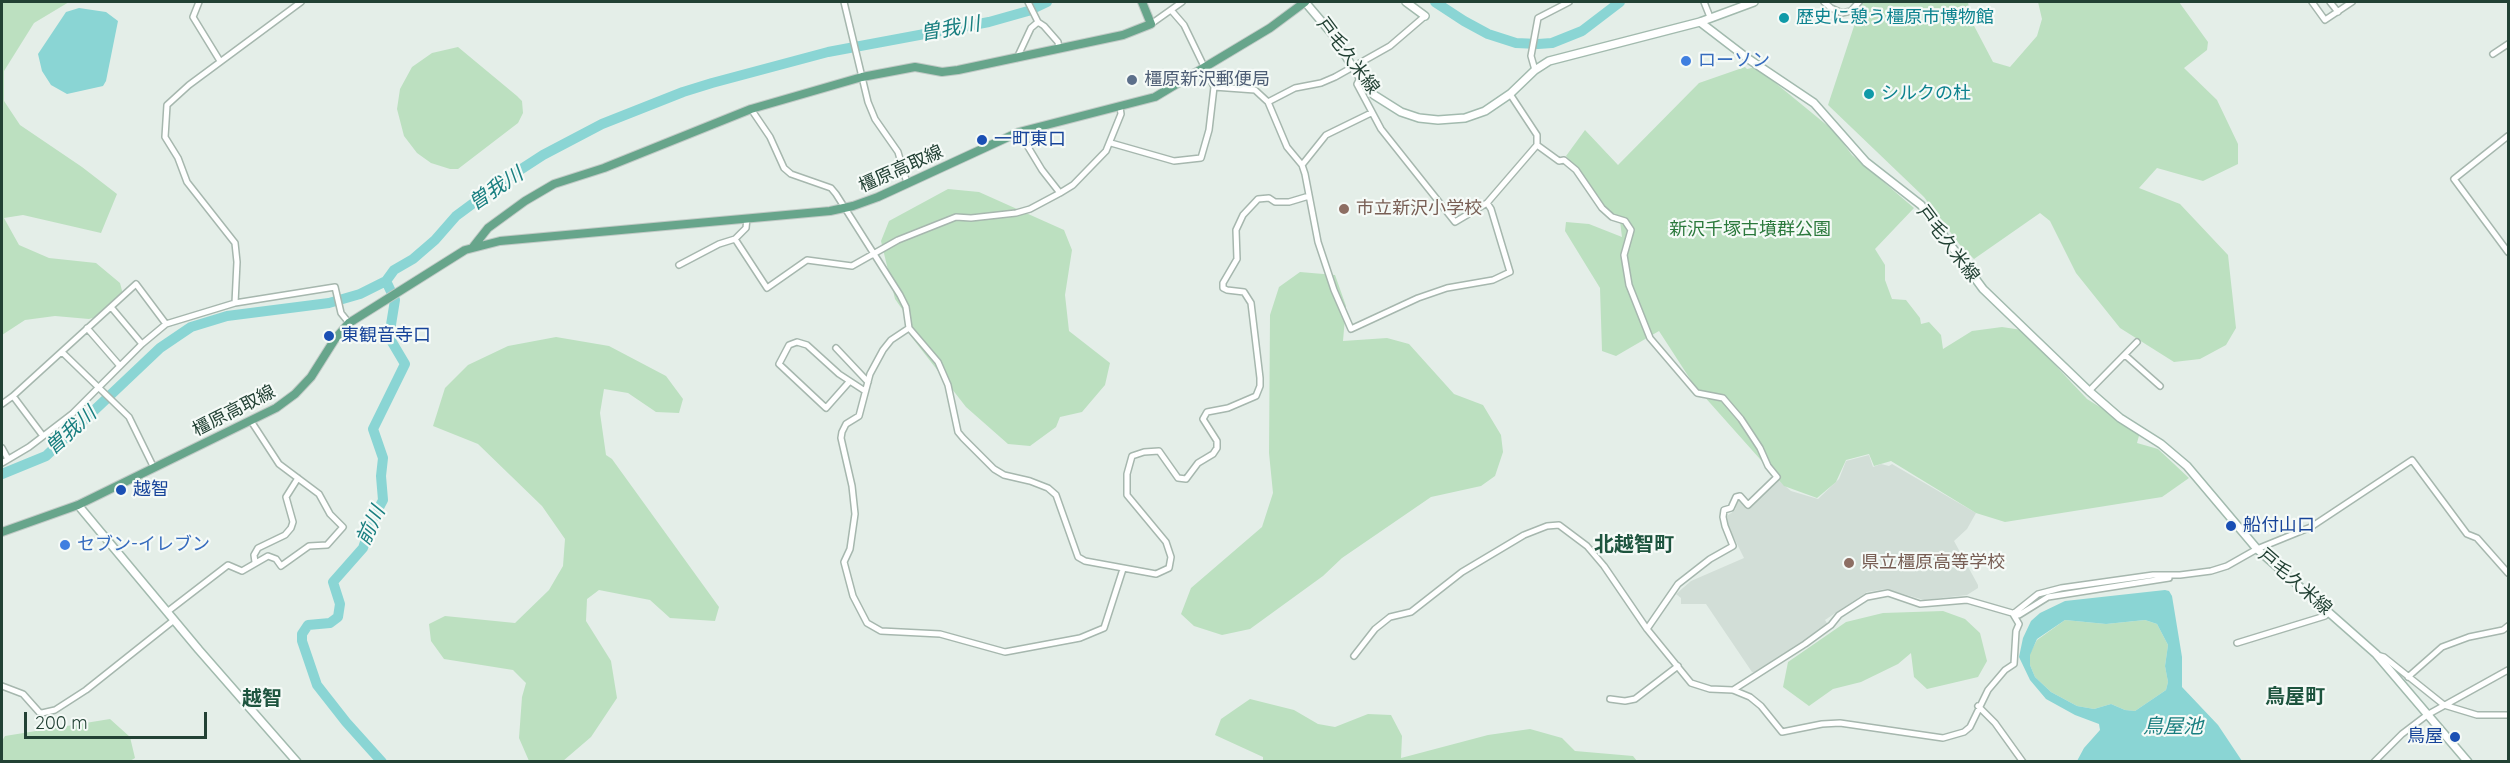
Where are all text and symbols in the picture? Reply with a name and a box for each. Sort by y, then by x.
place label: 歴史に憩う橿原市博物館 [1796,7,1994,29]
marker: 歴史に憩う橿原市博物館 [1777,11,1791,25]
water label: 曽我川 [918,12,982,46]
street label: 戸毛久米線 [1312,14,1384,98]
place label: ローソン [1698,50,1770,72]
marker: ローソン [1679,54,1693,68]
place label: 橿原新沢郵便局 [1144,69,1270,91]
marker: 橿原新沢郵便局 [1125,73,1139,87]
place label: シルクの杜 [1881,83,1971,105]
marker: シルクの杜 [1862,87,1876,101]
place label: 一町東口 [994,129,1066,151]
marker: 一町東口 [975,133,989,147]
street label: 橿原高取線 [855,141,947,197]
water label: 曽我川 [464,162,528,216]
place label: 市立新沢小学校 [1356,198,1482,220]
marker: 市立新沢小学校 [1337,202,1351,216]
street label: 戸毛久米線 [1912,202,1984,286]
park label: 新沢千塚古墳群公園 [1669,219,1831,241]
place label: 東観音寺口 [341,325,431,347]
marker: 東観音寺口 [322,329,336,343]
street label: 橿原高取線 [189,381,279,441]
water label: 曽我川 [41,402,101,460]
place label: 越智 [133,479,169,501]
marker: 越智 [114,483,128,497]
water label: 前川 [352,503,390,549]
place label: 船付山口 [2243,515,2315,537]
marker: 船付山口 [2224,519,2238,533]
district label: 北越智町 [1594,533,1674,557]
place label: セブン-イレブン [77,534,210,556]
marker: セブン-イレブン [58,538,72,552]
street label: 戸毛久米線 [2254,544,2336,620]
place label: 県立橿原高等学校 [1861,552,2005,574]
marker: 県立橿原高等学校 [1842,556,1856,570]
district label: 鳥屋町 [2265,685,2325,709]
district label: 越智 [242,687,282,711]
scale bar [27,700,210,738]
text: 200 m [35,711,88,734]
water label: 鳥屋池 [2143,715,2203,739]
place label: 鳥屋 [2407,726,2443,748]
marker: 鳥屋 [2448,730,2462,744]

